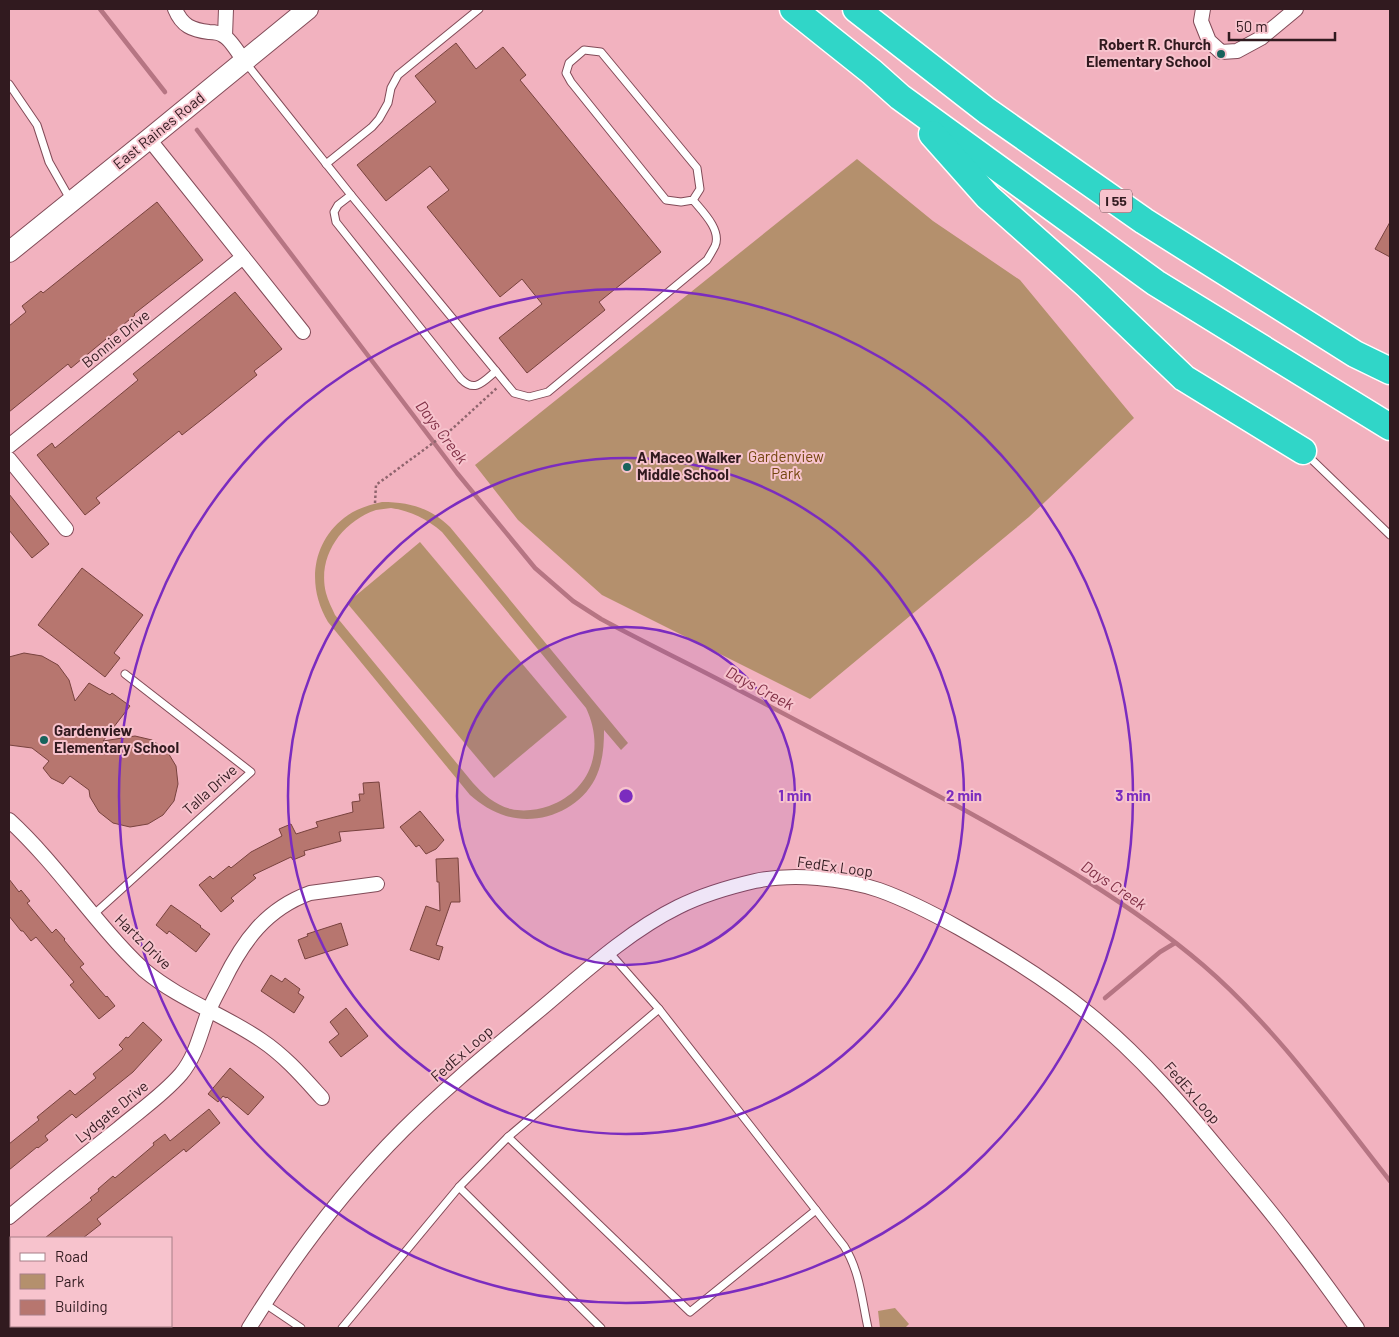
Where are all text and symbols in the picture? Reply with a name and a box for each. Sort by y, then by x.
scale bar [1229,10,1335,42]
text: 50 m [1236,17,1268,35]
place label: Robert R. Church Elementary School [1086,35,1211,70]
marker: Robert R. Church Elementary School [1215,48,1227,60]
street label: East Raines Road [109,88,208,173]
road number: I 55 [1100,190,1132,212]
street label: Bonnie Drive [78,305,153,371]
water label: Days Creek [412,396,472,467]
park label: Gardenview Park [748,447,824,482]
place label: A Maceo Walker Middle School [637,448,742,483]
marker: A Maceo Walker Middle School [621,461,633,473]
water label: Days Creek [723,662,798,713]
place label: Gardenview Elementary School [54,721,179,756]
marker: Gardenview Elementary School [38,734,50,746]
street label: Talla Drive [178,760,240,818]
text: 1 min [779,786,811,804]
text: 2 min [946,786,982,804]
text: 3 min [1115,786,1151,804]
centre of rings [617,787,635,805]
street label: FedEx Loop [796,852,874,880]
water label: Days Creek [1078,856,1151,913]
street label: Hartz Drive [112,910,176,973]
street label: FedEx Loop [427,1021,496,1085]
street label: FedEx Loop [1161,1058,1225,1127]
street label: Lydgate Drive [71,1076,151,1146]
legend [10,1237,172,1327]
text: Road [55,1247,88,1265]
text: Park [55,1272,85,1290]
text: Building [55,1297,108,1315]

